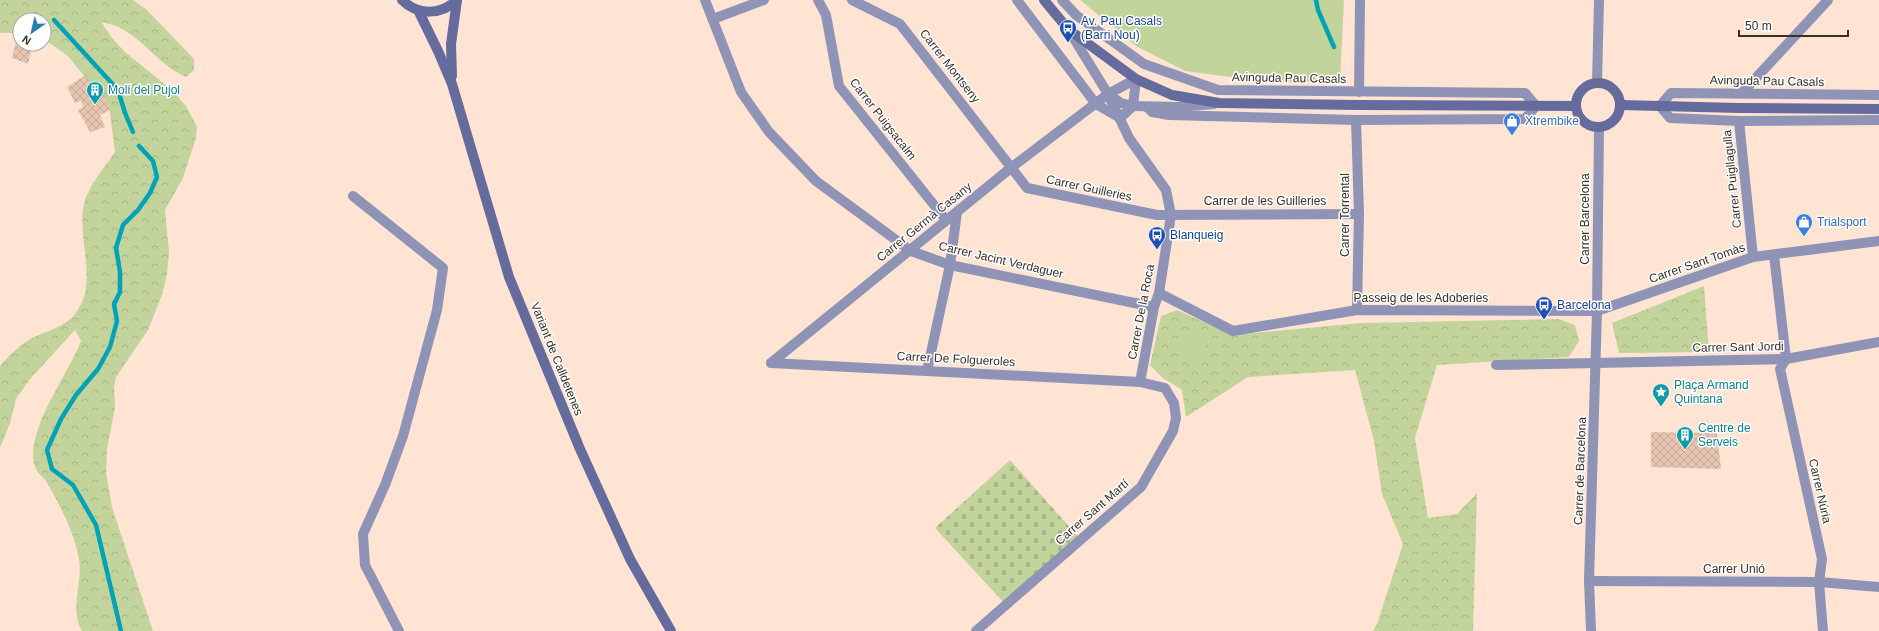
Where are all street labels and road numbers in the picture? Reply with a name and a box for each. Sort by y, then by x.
street label: Carrer Montseny [917,26,983,106]
street label: Avinguda Pau Casals [1232,70,1346,86]
street label: Avinguda Pau Casals [1710,73,1824,89]
street label: Carrer Puigsacalm [847,76,919,162]
street label: Carrer Puigllagulla [1720,129,1744,229]
street label: Carrer Guilleries [1045,172,1133,204]
street label: Carrer Torrental [1338,173,1352,257]
street label: Carrer Barcelona [1578,173,1592,265]
street label: Carrer Germà Casany [874,179,974,265]
street label: Carrer de les Guilleries [1204,194,1326,208]
street label: Carrer Jacint Verdaguer [937,239,1065,281]
street label: Carrer Sant Tomàs [1647,240,1747,286]
street label: Carrer De la Roca [1125,263,1157,361]
street label: Passeig de les Adoberies [1354,291,1488,305]
street label: Variant de Calldetenes [528,301,586,417]
street label: Carrer Sant Jordi [1692,339,1784,355]
street label: Carrer De Folgueroles [896,349,1016,369]
street label: Carrer de Barcelona [1571,416,1589,525]
street label: Carrer Núria [1806,457,1834,525]
street label: Carrer Sant Martí [1052,476,1132,548]
street label: Carrer Unió [1703,562,1765,576]

